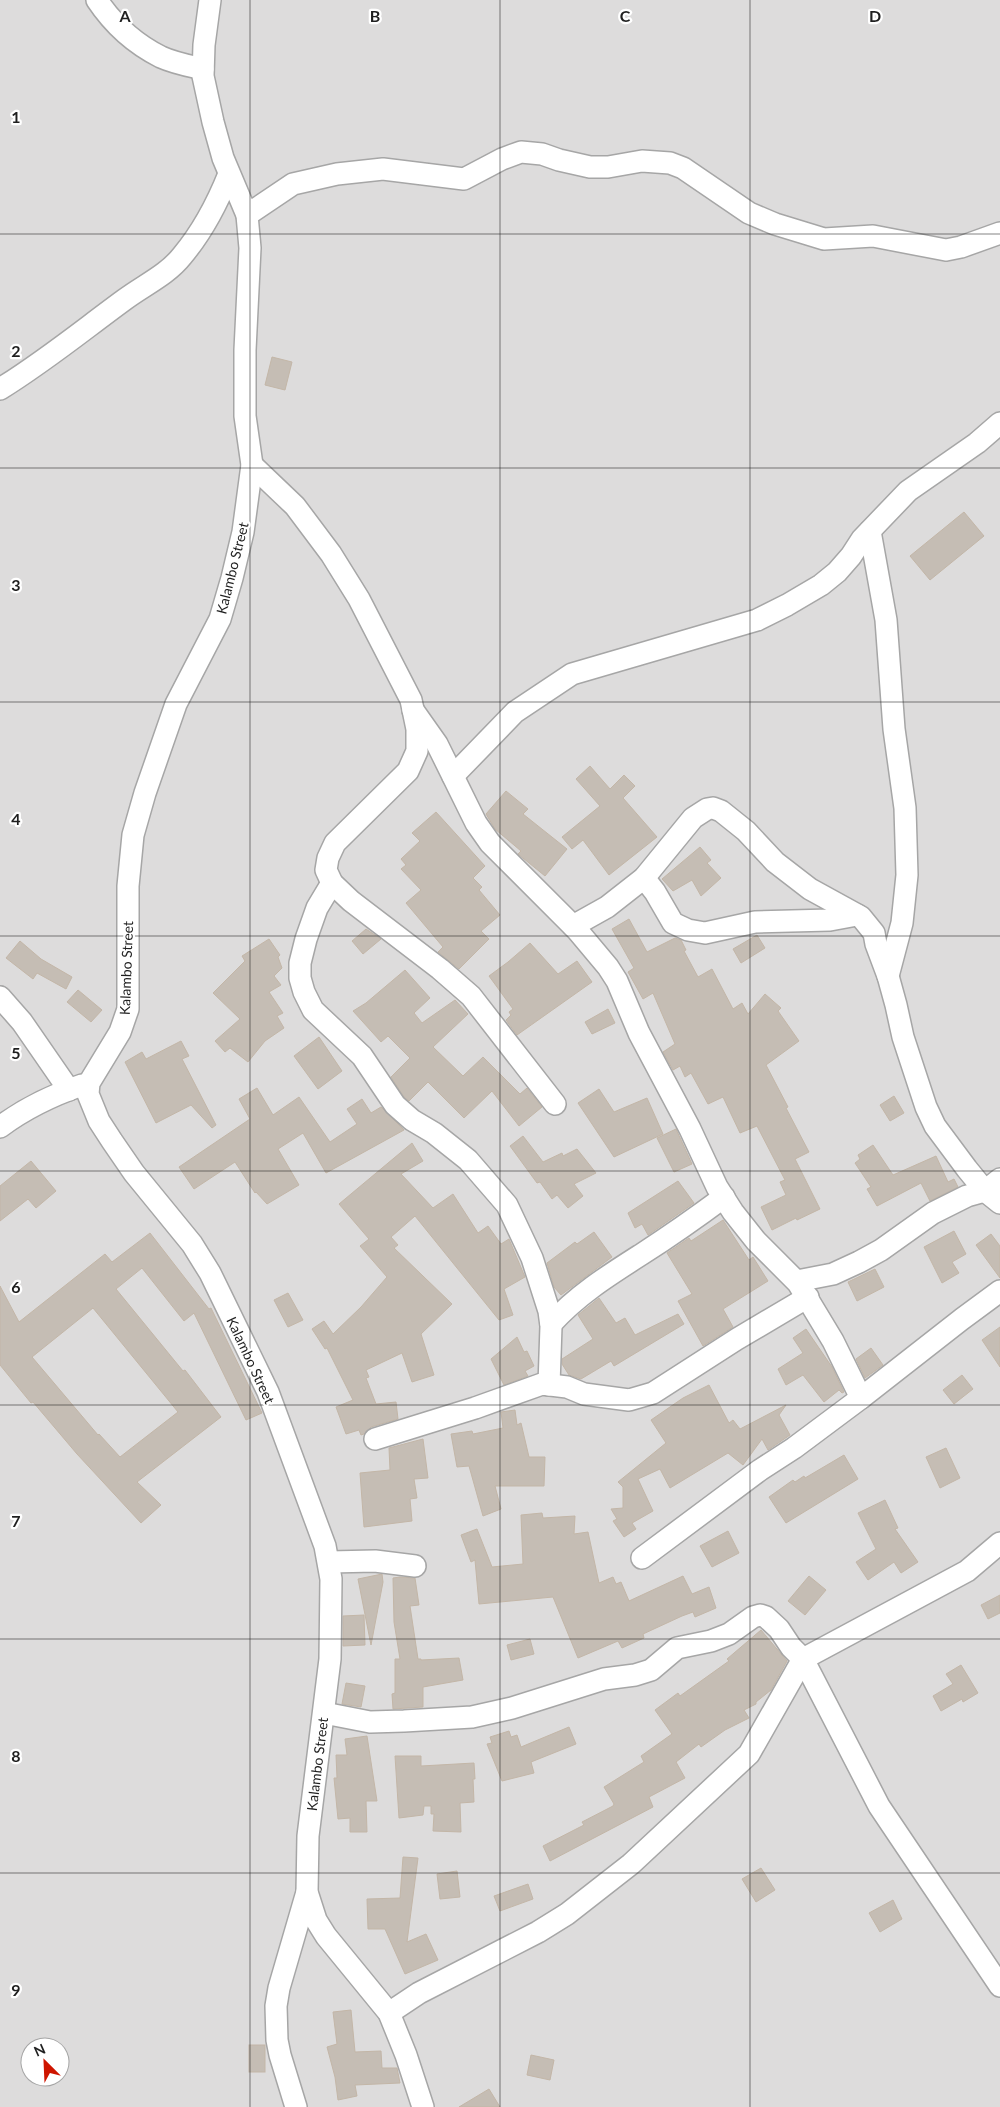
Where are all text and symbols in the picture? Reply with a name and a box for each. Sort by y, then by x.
text: A [118,6,131,25]
text: B [370,6,380,25]
text: C [620,6,631,25]
text: D [869,6,881,25]
text: 1 [11,107,21,126]
text: 2 [11,341,21,360]
street label: Kalambo Street [212,520,252,616]
text: 3 [11,575,21,594]
text: 4 [11,809,21,828]
street label: Kalambo Street [116,921,136,1015]
text: 5 [11,1043,21,1062]
text: 6 [11,1277,21,1296]
street label: Kalambo Street [223,1314,279,1406]
text: 7 [11,1511,21,1530]
street label: Kalambo Street [303,1716,331,1812]
text: 8 [11,1746,21,1765]
text: 9 [11,1980,21,1999]
north arrow [20,2037,70,2087]
text: N [31,2040,48,2060]

